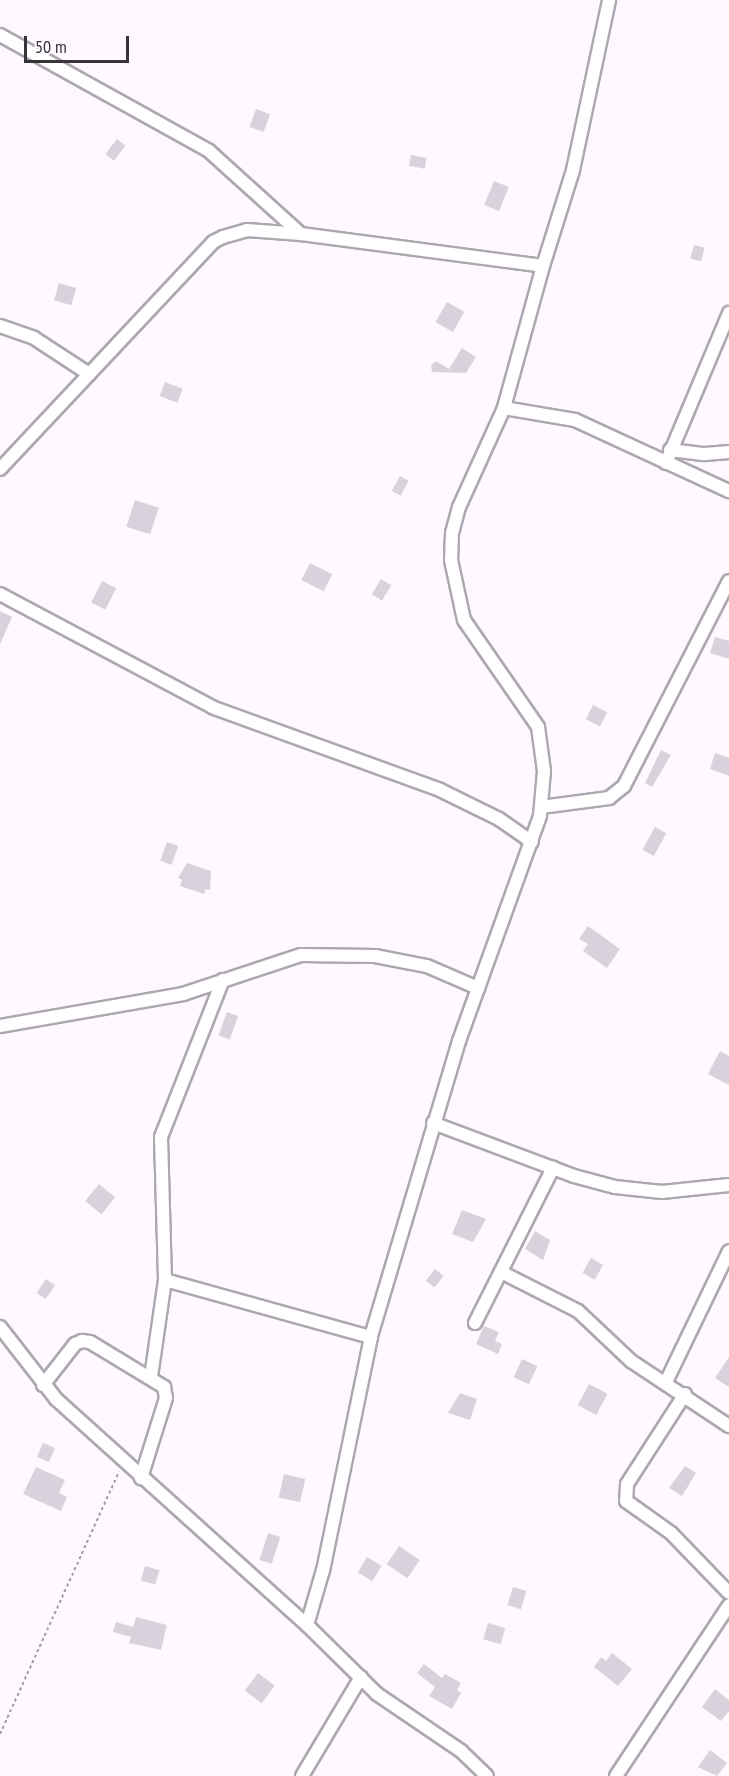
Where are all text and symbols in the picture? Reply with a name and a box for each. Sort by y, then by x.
scale bar [27,24,132,62]
text: 50 m [35,35,67,58]

